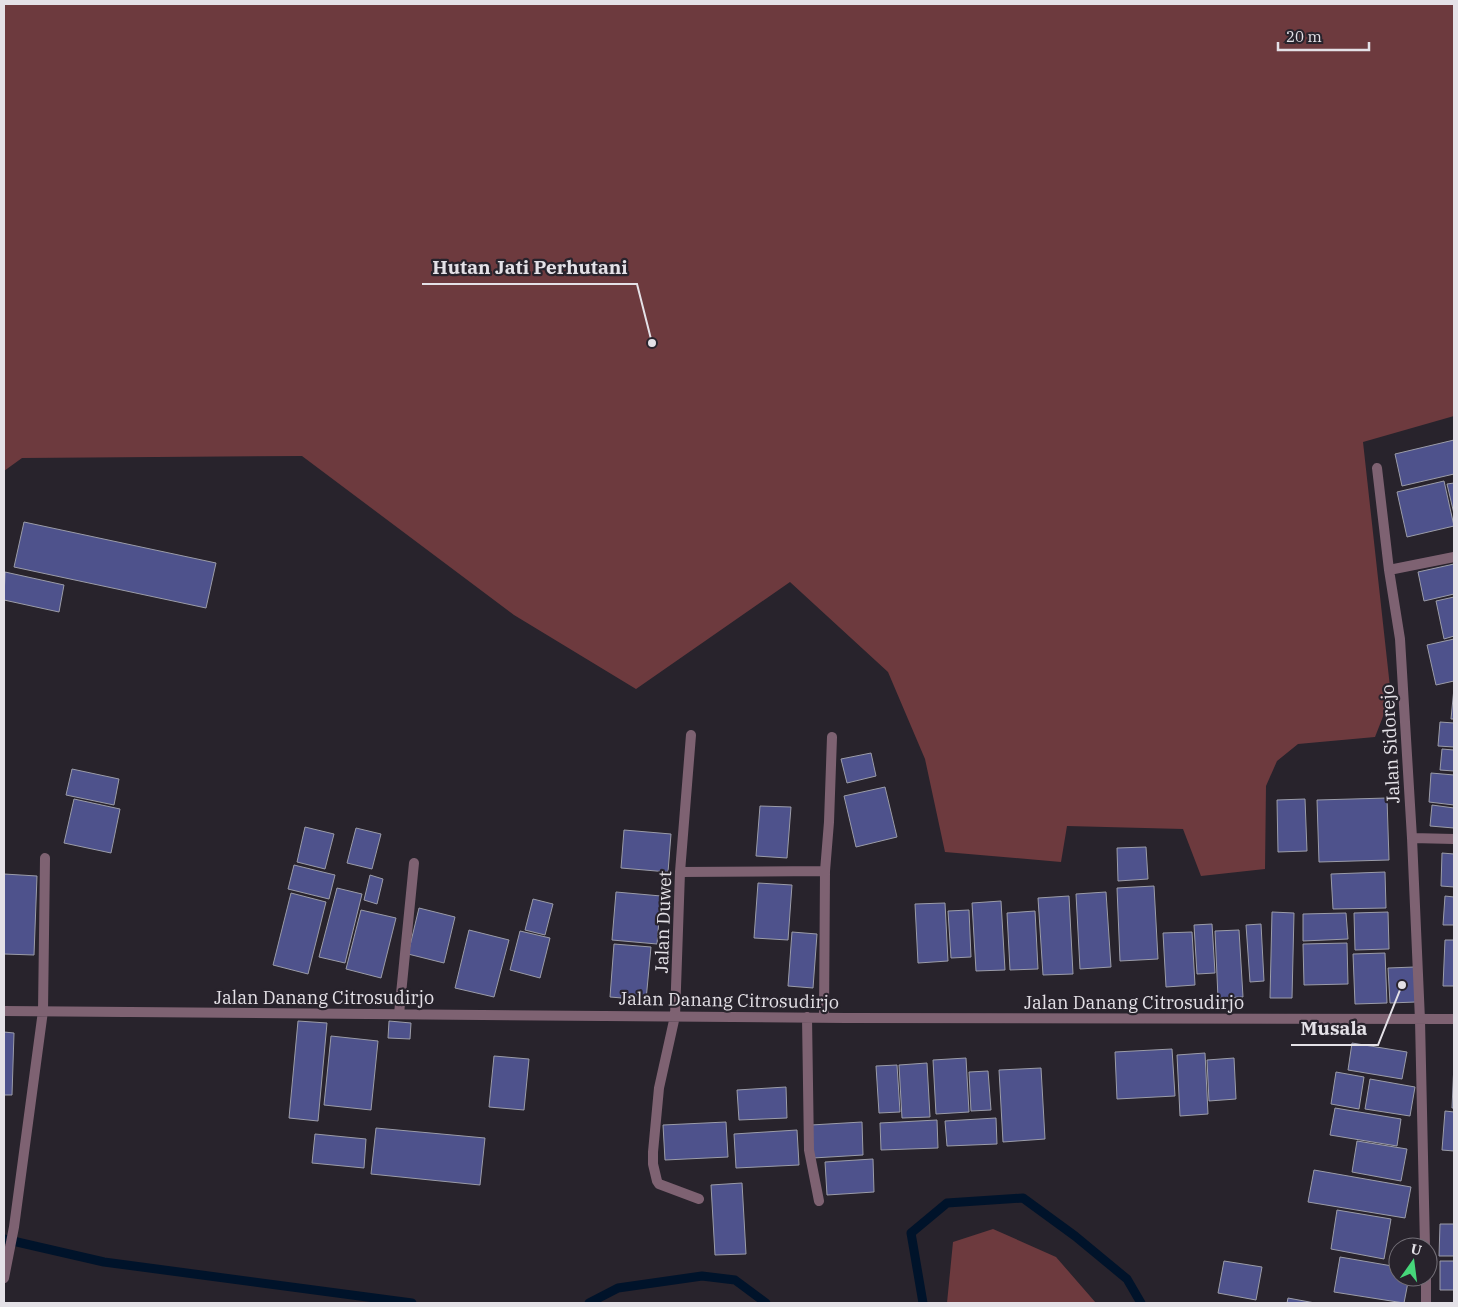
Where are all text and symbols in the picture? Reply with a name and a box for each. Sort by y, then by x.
scale bar [1278,20,1369,52]
text: 20 m [1286,27,1322,46]
callout: Hutan Jati Perhutani [422,250,637,284]
text: Hutan Jati Perhutani [432,255,628,279]
street label: Jalan Sidorejo [1375,684,1405,804]
street label: Jalan Duwet [650,870,676,974]
street label: Jalan Danang Citrosudirjo [214,986,434,1009]
street label: Jalan Danang Citrosudirjo [619,987,839,1013]
street label: Jalan Danang Citrosudirjo [1024,991,1244,1014]
callout: Musala [1291,1011,1378,1045]
text: Musala [1301,1016,1368,1040]
north arrow [1388,1237,1438,1287]
text: U [1409,1239,1424,1259]

